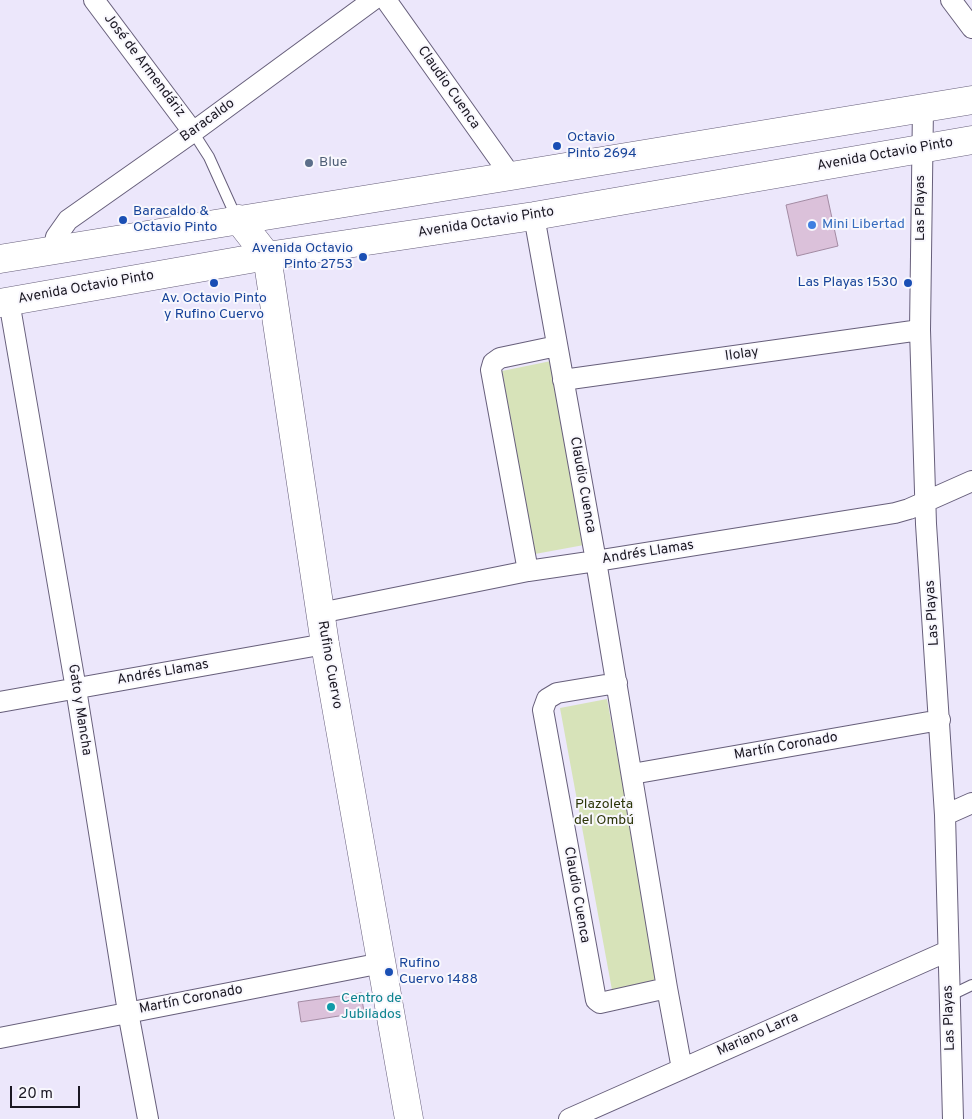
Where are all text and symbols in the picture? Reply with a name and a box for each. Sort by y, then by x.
street label: José de Armendáriz [100,11,188,121]
street label: Claudio Cuenca [413,43,483,133]
street label: Baracaldo [178,96,238,146]
place label: Octavio Pinto 2694 [567,130,637,162]
street label: Avenida Octavio Pinto [816,135,954,175]
marker: Octavio Pinto 2694 [551,140,563,152]
place label: Blue [319,155,347,171]
marker: Blue [303,157,315,169]
street label: Las Playas [913,175,929,241]
place label: Baracaldo & Octavio Pinto [133,204,217,236]
street label: Avenida Octavio Pinto [417,204,555,242]
marker: Baracaldo & Octavio Pinto [117,214,129,226]
place label: Mini Libertad [822,217,905,233]
marker: Mini Libertad [806,219,818,231]
place label: Avenida Octavio Pinto 2753 [252,241,353,274]
marker: Avenida Octavio Pinto 2753 [357,251,369,263]
street label: Avenida Octavio Pinto [17,268,155,308]
place label: Las Playas 1530 [798,275,898,291]
marker: Av. Octavio Pinto y Rufino Cuervo [208,277,220,289]
marker: Las Playas 1530 [902,277,914,289]
place label: Av. Octavio Pinto y Rufino Cuervo [161,291,267,324]
street label: Ilolay [724,344,760,366]
street label: Claudio Cuenca [565,436,599,534]
street label: Andrés Llamas [601,537,695,569]
street label: Las Playas [922,580,944,646]
street label: Rufino Cuervo [313,620,345,710]
street label: Andrés Llamas [116,657,210,689]
street label: Gato y Mancha [63,663,95,757]
street label: Martín Coronado [733,730,839,764]
park label: Plazoleta del Ombú [574,797,634,830]
street label: Claudio Cuenca [559,846,593,944]
place label: Rufino Cuervo 1488 [399,956,478,989]
marker: Rufino Cuervo 1488 [383,966,395,978]
street label: Martín Coronado [138,982,244,1018]
street label: Las Playas [940,985,960,1051]
place label: Centro de Jubilados [341,991,402,1024]
marker: Centro de Jubilados [325,1001,337,1013]
street label: Mariano Larra [715,1010,801,1060]
scale bar [12,1076,82,1108]
text: 20 m [18,1085,53,1104]

